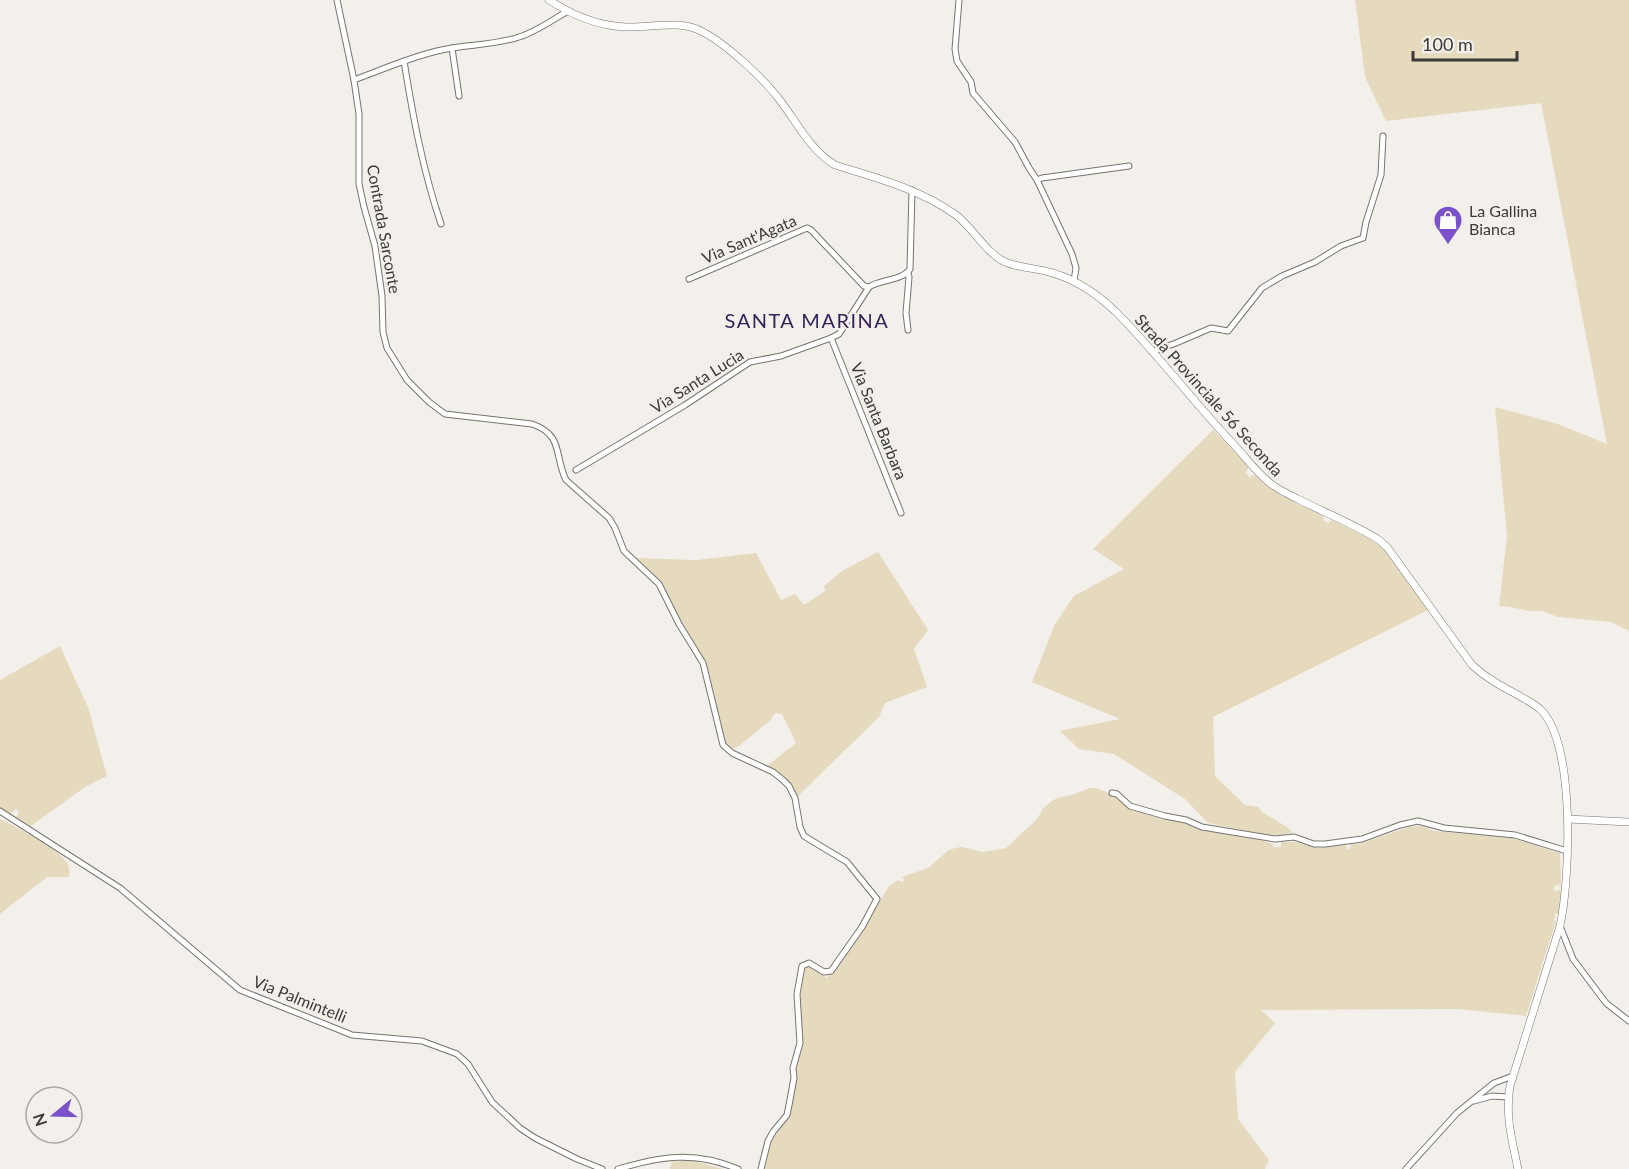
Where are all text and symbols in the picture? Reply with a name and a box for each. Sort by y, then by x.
scale bar [1413,24,1516,62]
text: 100 m [1422,33,1473,55]
street label: Contrada Sarconte [364,163,405,295]
place label: La Gallina Bianca [1469,201,1537,238]
shop icon: La Gallina Bianca [1432,204,1464,246]
street label: Via Sant'Agata [699,210,799,267]
district label: SANTA MARINA [725,308,889,332]
street label: Strada Provinciale 56 Seconda [1132,310,1287,480]
street label: Via Santa Lucia [647,344,747,417]
street label: Via Santa Barbara [847,360,912,482]
street label: Via Palmintelli [251,971,350,1026]
north arrow [24,1085,84,1145]
text: N [28,1111,50,1129]

